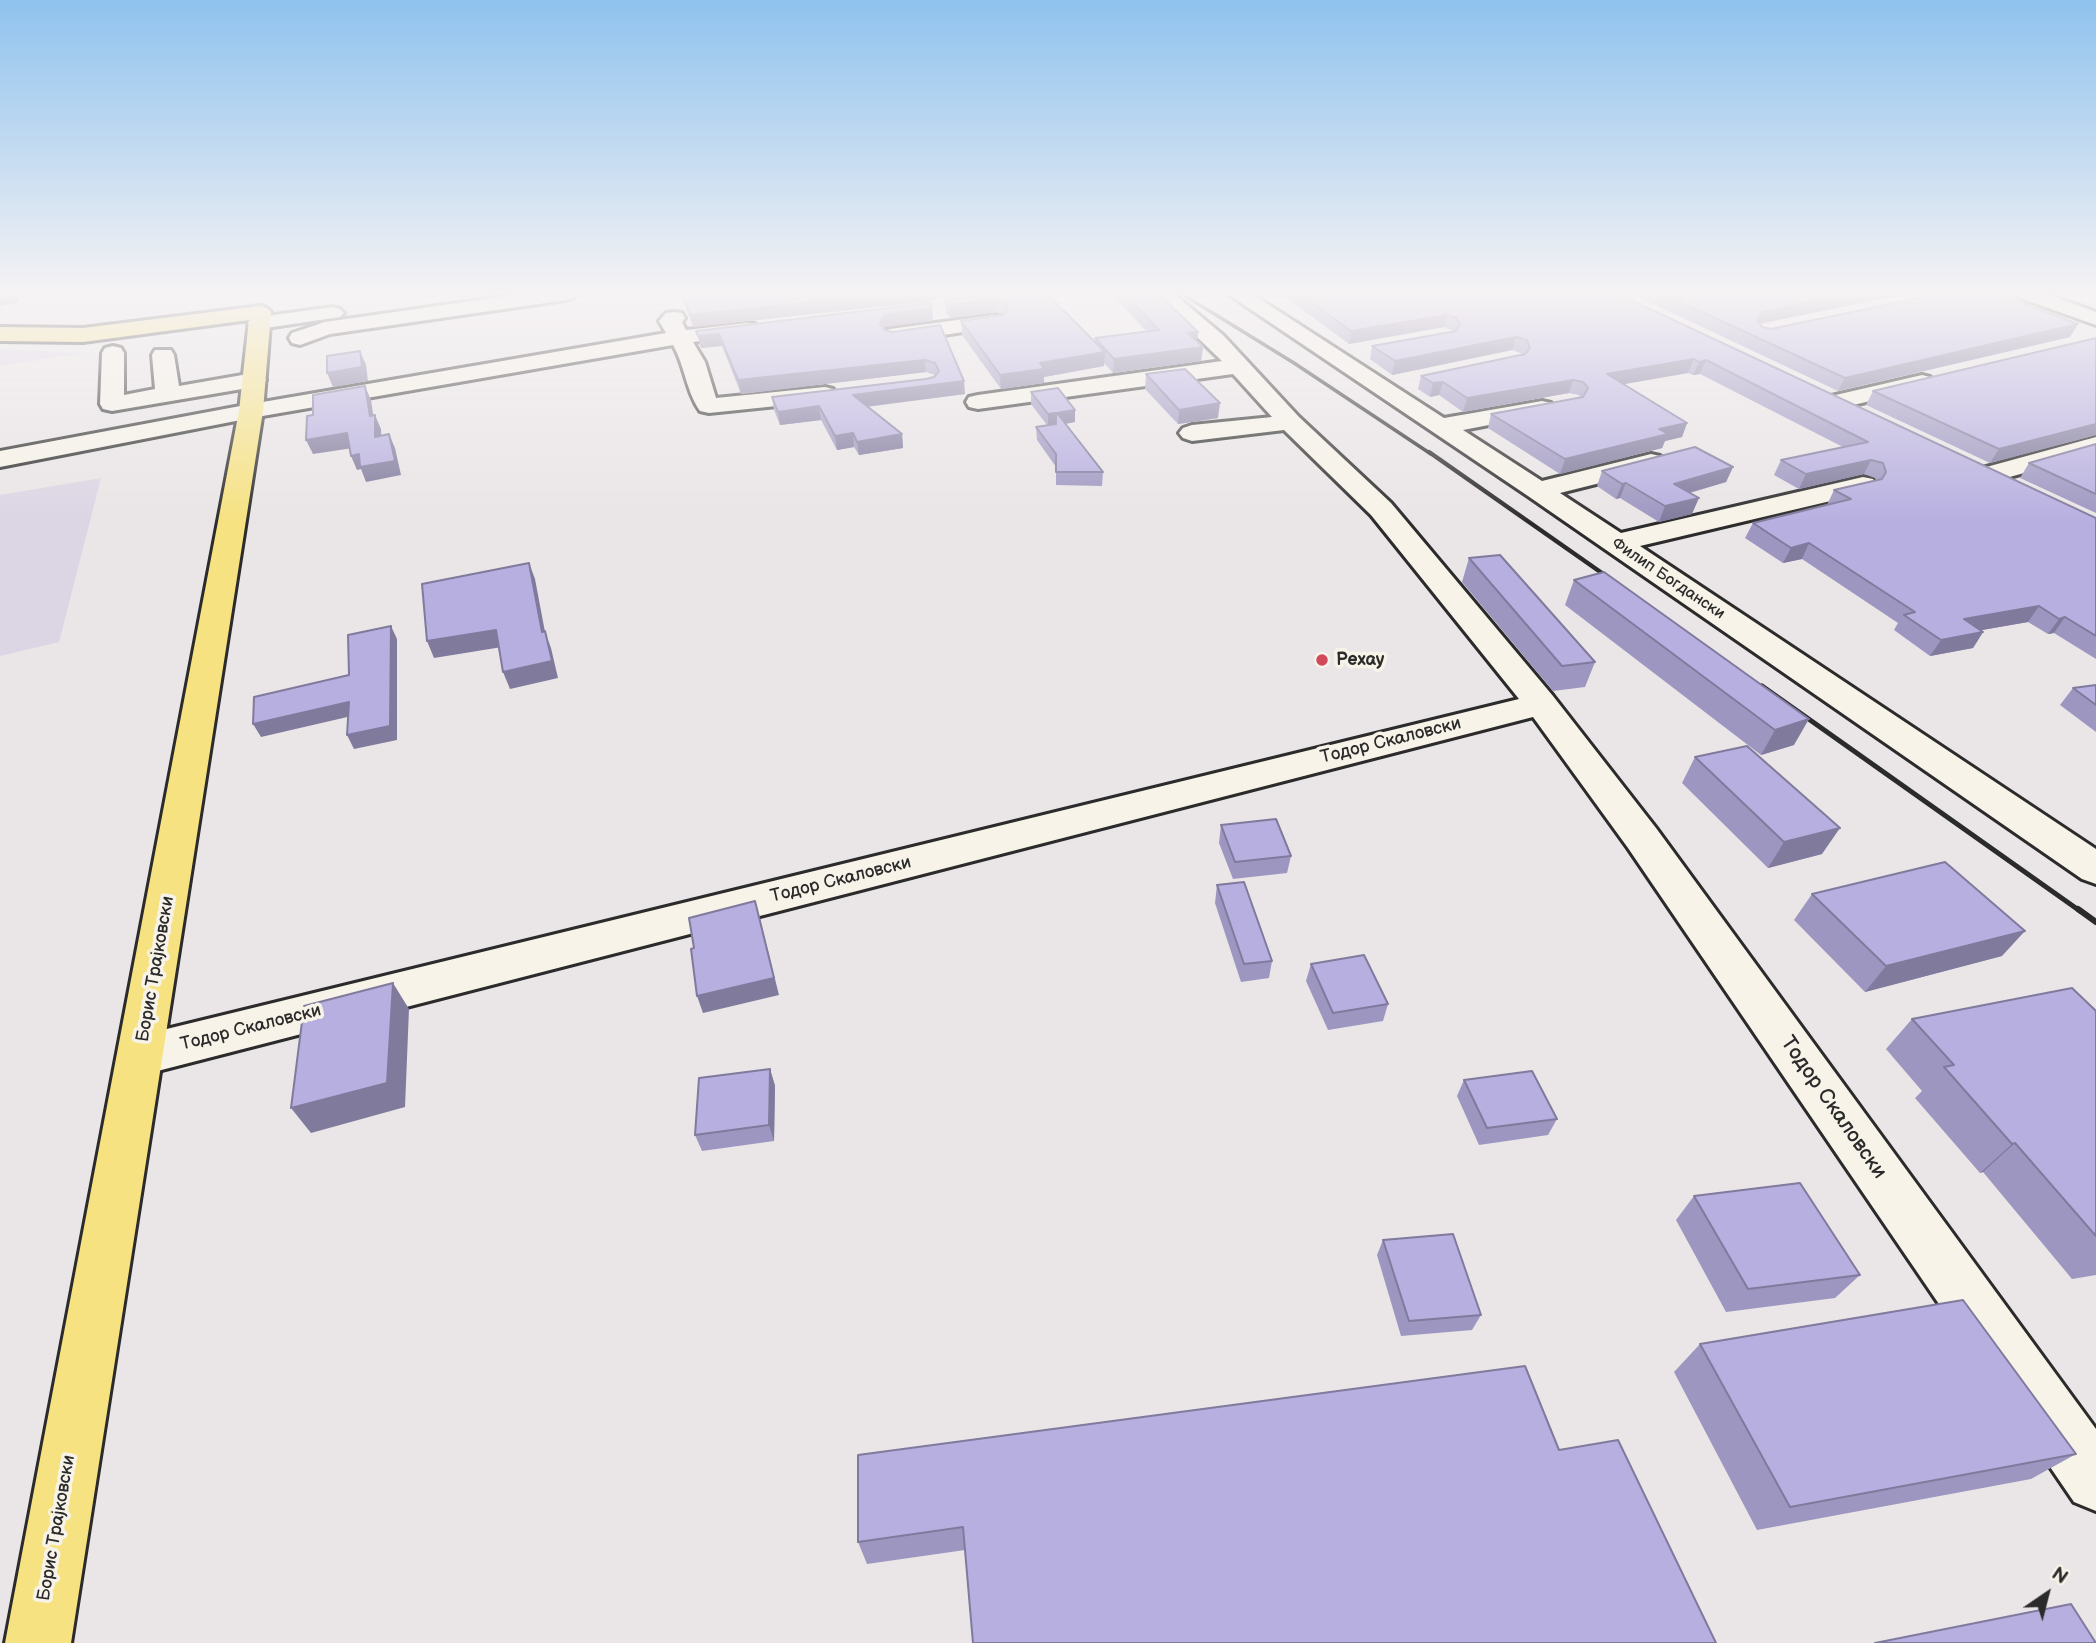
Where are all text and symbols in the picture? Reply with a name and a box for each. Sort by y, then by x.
street label: Филип Богдански [1608,534,1728,624]
place label: Рехау [1336,649,1385,671]
marker: Рехау [1314,652,1330,668]
street label: Тодор Скаловски [1318,713,1464,769]
street label: Тодор Скаловски [768,852,914,908]
street label: Борис Трајковски [133,894,179,1044]
street label: Тодор Скаловски [178,1000,324,1056]
street label: Тодор Скаловски [1774,1032,1892,1184]
street label: Борис Трајковски [34,1453,80,1603]
north arrow [2012,1559,2082,1629]
text: N [2047,1563,2072,1590]

